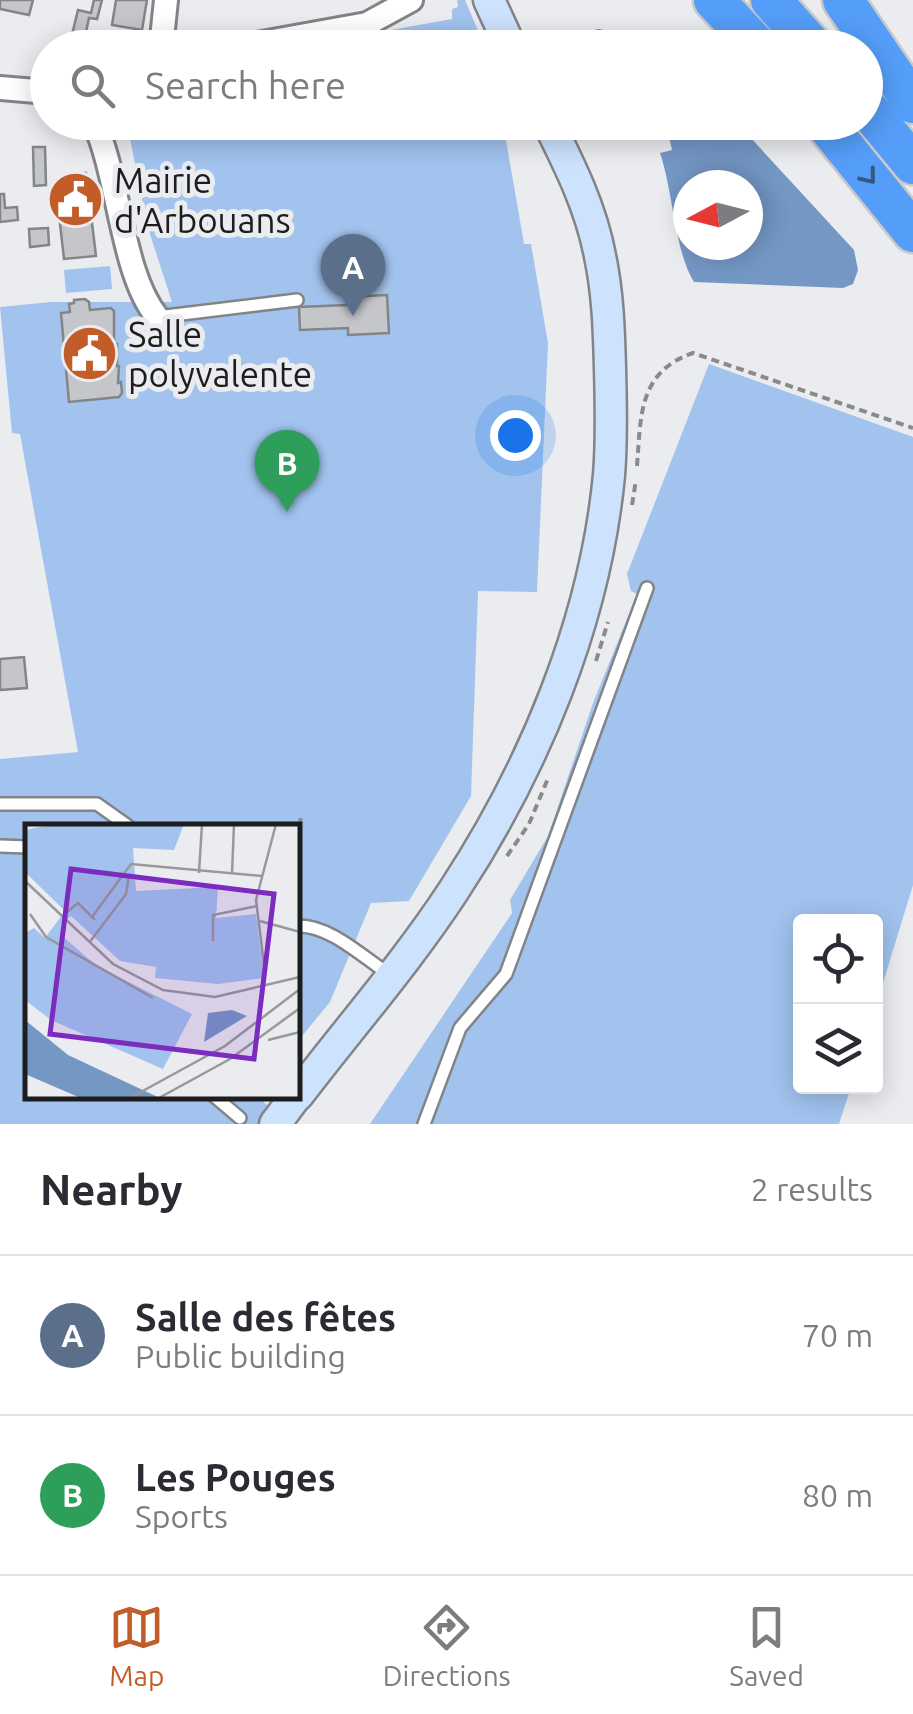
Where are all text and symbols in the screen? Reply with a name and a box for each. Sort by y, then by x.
search box [30,30,883,140]
icon: search [65,58,120,113]
text: Search here [145,64,346,106]
place label: Mairie d'Arbouans [114,160,291,240]
one-way arrow [857,165,875,183]
public building icon: Mairie d'Arbouans [45,170,105,230]
north arrow [673,170,763,260]
pin: A [320,234,386,316]
place label: Salle polyvalente [128,314,312,394]
public building icon: Salle polyvalente [59,324,119,384]
your location [490,410,541,461]
pin: B [254,430,320,512]
inset map [25,824,300,1099]
map controls [793,914,883,1094]
button: locate [793,914,883,1004]
button: layers [793,1004,883,1094]
text: Nearby [40,1166,183,1213]
text: 2 results [751,1171,873,1207]
text: Salle des fêtes [135,1296,396,1338]
text: A [61,1317,84,1353]
text: 70 m [802,1317,873,1353]
text: Public building [135,1338,346,1374]
text: Les Pouges [135,1456,336,1498]
text: B [62,1477,83,1513]
text: 80 m [802,1477,873,1513]
text: Sports [135,1498,228,1534]
tab: Map [109,1600,164,1691]
tab: Directions [383,1600,511,1691]
tab: Saved [729,1600,804,1691]

